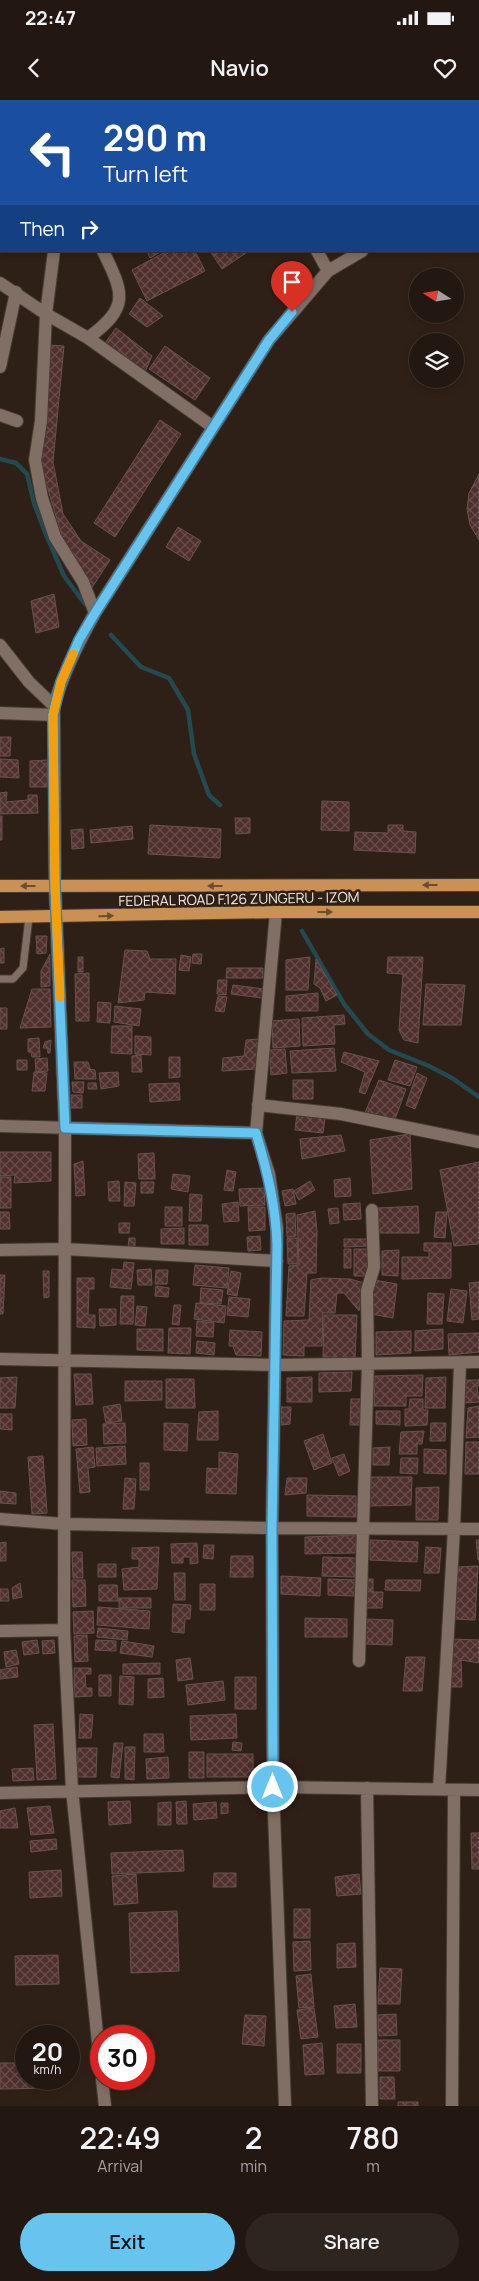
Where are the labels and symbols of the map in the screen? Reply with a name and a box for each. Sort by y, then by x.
pin [271,261,313,312]
north arrow [409,268,464,322]
one-way arrow [422,881,438,889]
one-way arrow [19,882,35,890]
one-way arrow [207,882,223,890]
street label: FEDERAL ROAD F.126 ZUNGERU - IZOM [118,887,360,910]
one-way arrow [317,908,333,916]
one-way arrow [98,912,114,920]
position arrow [246,1760,298,1812]
speed limit sign: 30 [90,2025,155,2090]

